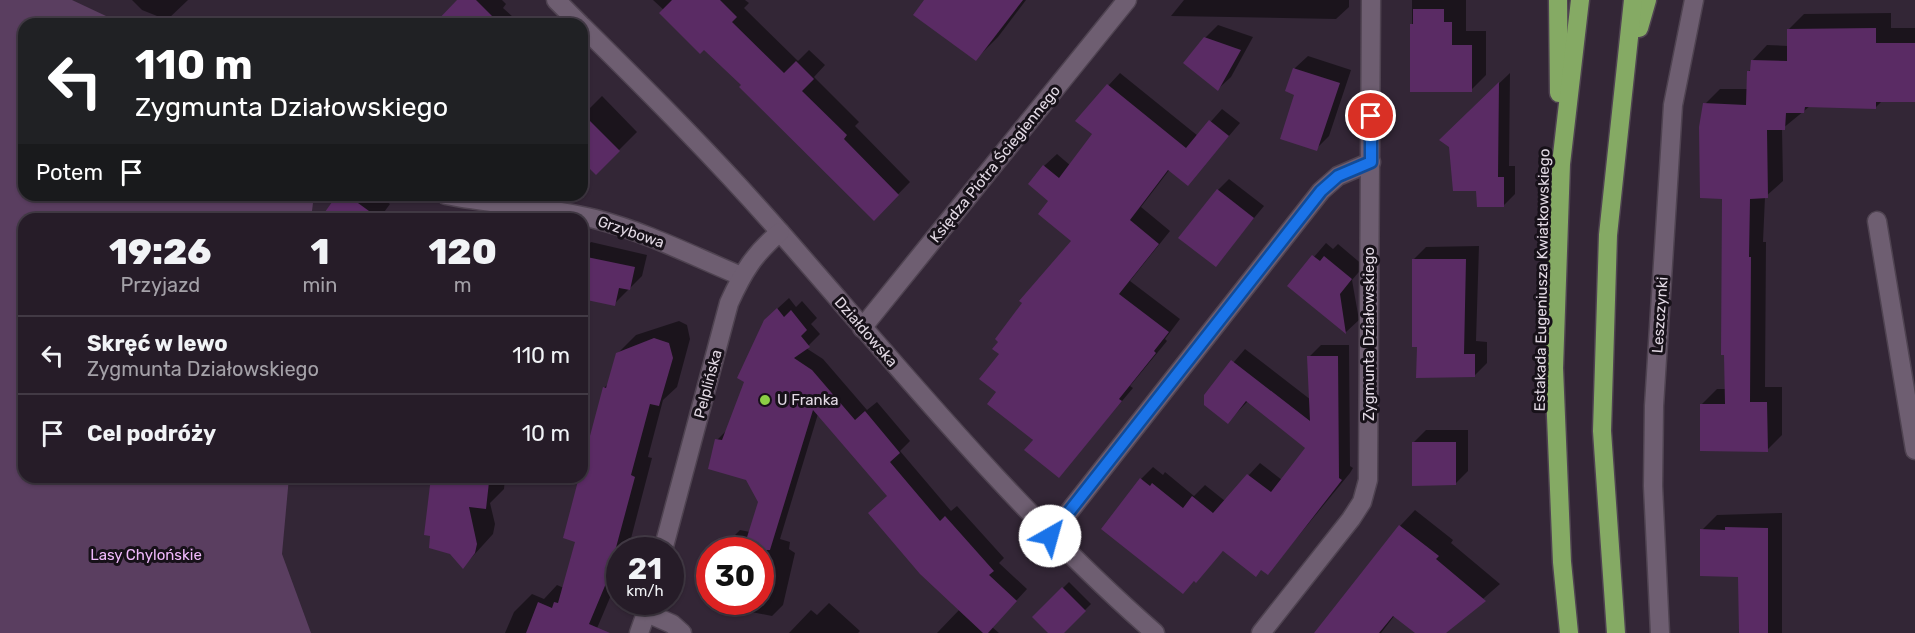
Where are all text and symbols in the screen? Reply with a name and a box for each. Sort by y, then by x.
text: 110 m [135,40,253,90]
icon: left [36,42,114,120]
street label: Księdza Piotra Ściegiennego [926,82,1064,246]
pin [1345,90,1396,141]
text: Zygmunta Działowskiego [135,91,448,123]
icon: arrive [1354,99,1387,132]
street label: Estakada Eugeniusza Kwiatkowskiego [1531,149,1553,411]
icon: arrive [115,156,148,189]
text: Potem [36,159,103,186]
street label: Grzybowa [595,212,667,252]
text: 19:26 [109,230,211,273]
text: 1 [310,230,329,273]
text: 120 [428,230,497,273]
street label: Zygmunta Działowskiego [1360,247,1378,421]
text: Przyjazd [120,273,200,297]
text: min [303,273,337,297]
text: m [454,273,472,297]
street label: Leszczynki [1648,276,1672,354]
street label: Działdowska [831,293,901,371]
text: Skręć w lewo [87,330,228,357]
icon: left [36,339,69,372]
text: 110 m [512,342,570,369]
street label: Pelplińska [690,348,726,420]
text: Zygmunta Działowskiego [87,357,319,381]
place label: U Franka [777,391,839,409]
marker: U Franka [758,393,772,407]
icon: arrive [36,417,69,450]
text: Cel podróży [87,420,216,447]
text: 10 m [522,420,570,447]
position arrow [1018,504,1082,568]
speed limit sign: 30 [696,537,774,615]
park label: Lasy Chylońskie [90,546,202,564]
text: 21 [628,551,662,587]
text: km/h [626,582,664,600]

